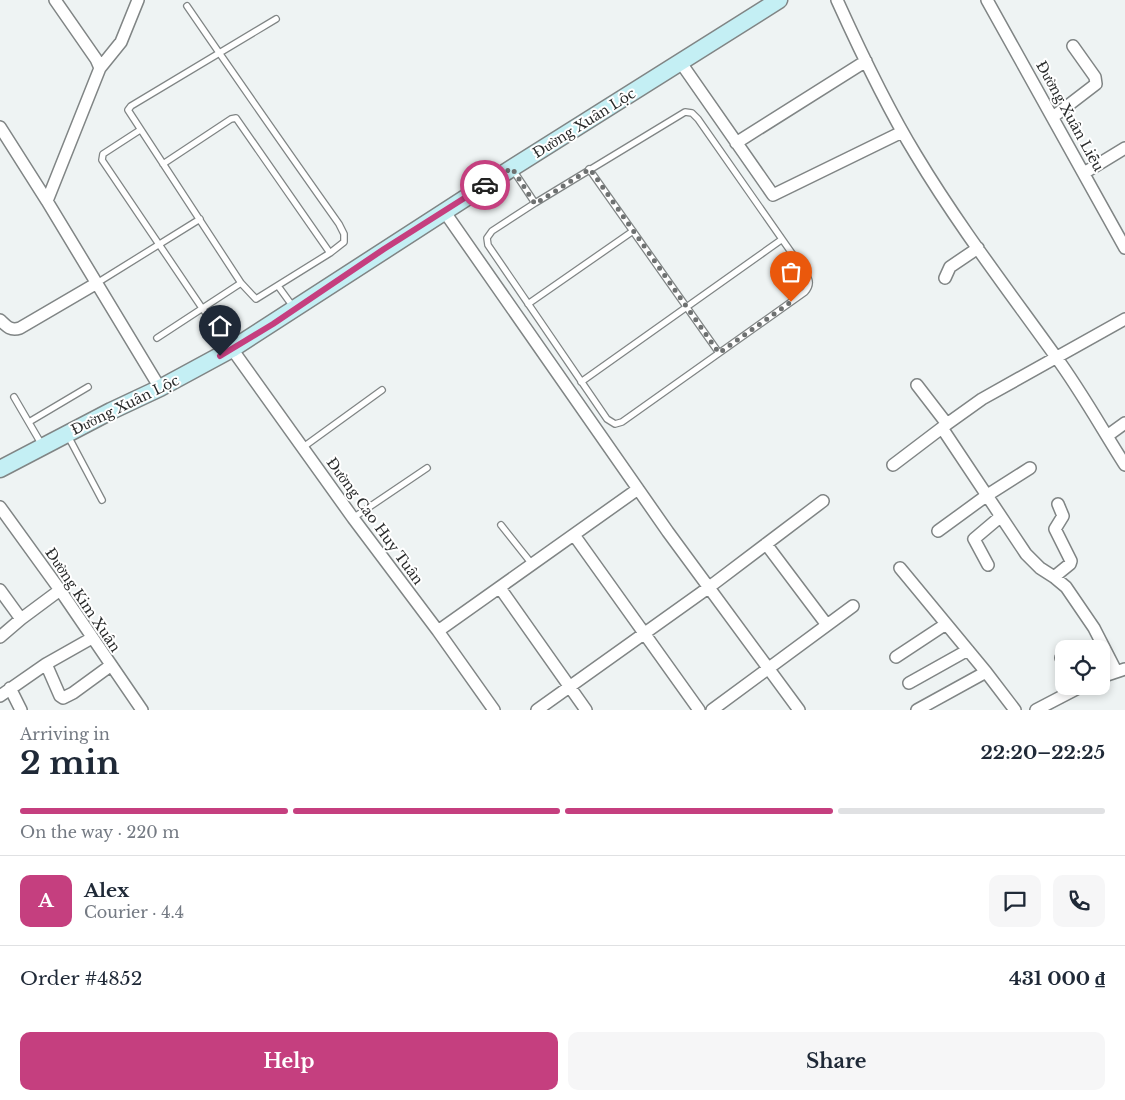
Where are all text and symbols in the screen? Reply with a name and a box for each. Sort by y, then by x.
street label: Đường Xuân Liễu [1032,58,1108,175]
street label: Đường Xuân Lộc [529,84,639,162]
courier [460,160,510,210]
icon: car [471,171,499,199]
pin [770,251,812,302]
icon: bag [777,258,805,286]
pin [199,305,241,356]
icon: home [206,312,234,340]
street label: Đường Xuân Lộc [68,371,182,439]
street label: Đường Cao Huy Tuân [323,454,427,588]
street label: Đường Kim Xuân [41,544,125,656]
map controls [1055,640,1110,695]
button: locate [1055,640,1110,695]
text: Arriving in [20,724,110,744]
text: 22:20–22:25 [980,741,1105,764]
text: 2 min [20,743,120,783]
text: On the way · 220 m [20,822,180,842]
button: chat [989,875,1041,927]
button: phone [1053,875,1105,927]
text: Alex [84,879,129,902]
text: A [38,889,54,912]
text: Courier · 4.4 [84,902,184,922]
text: Order #4852 [20,967,142,990]
text: 431 000 ₫ [1009,967,1105,990]
button: Help [20,1032,558,1090]
button: Share [568,1032,1105,1090]

